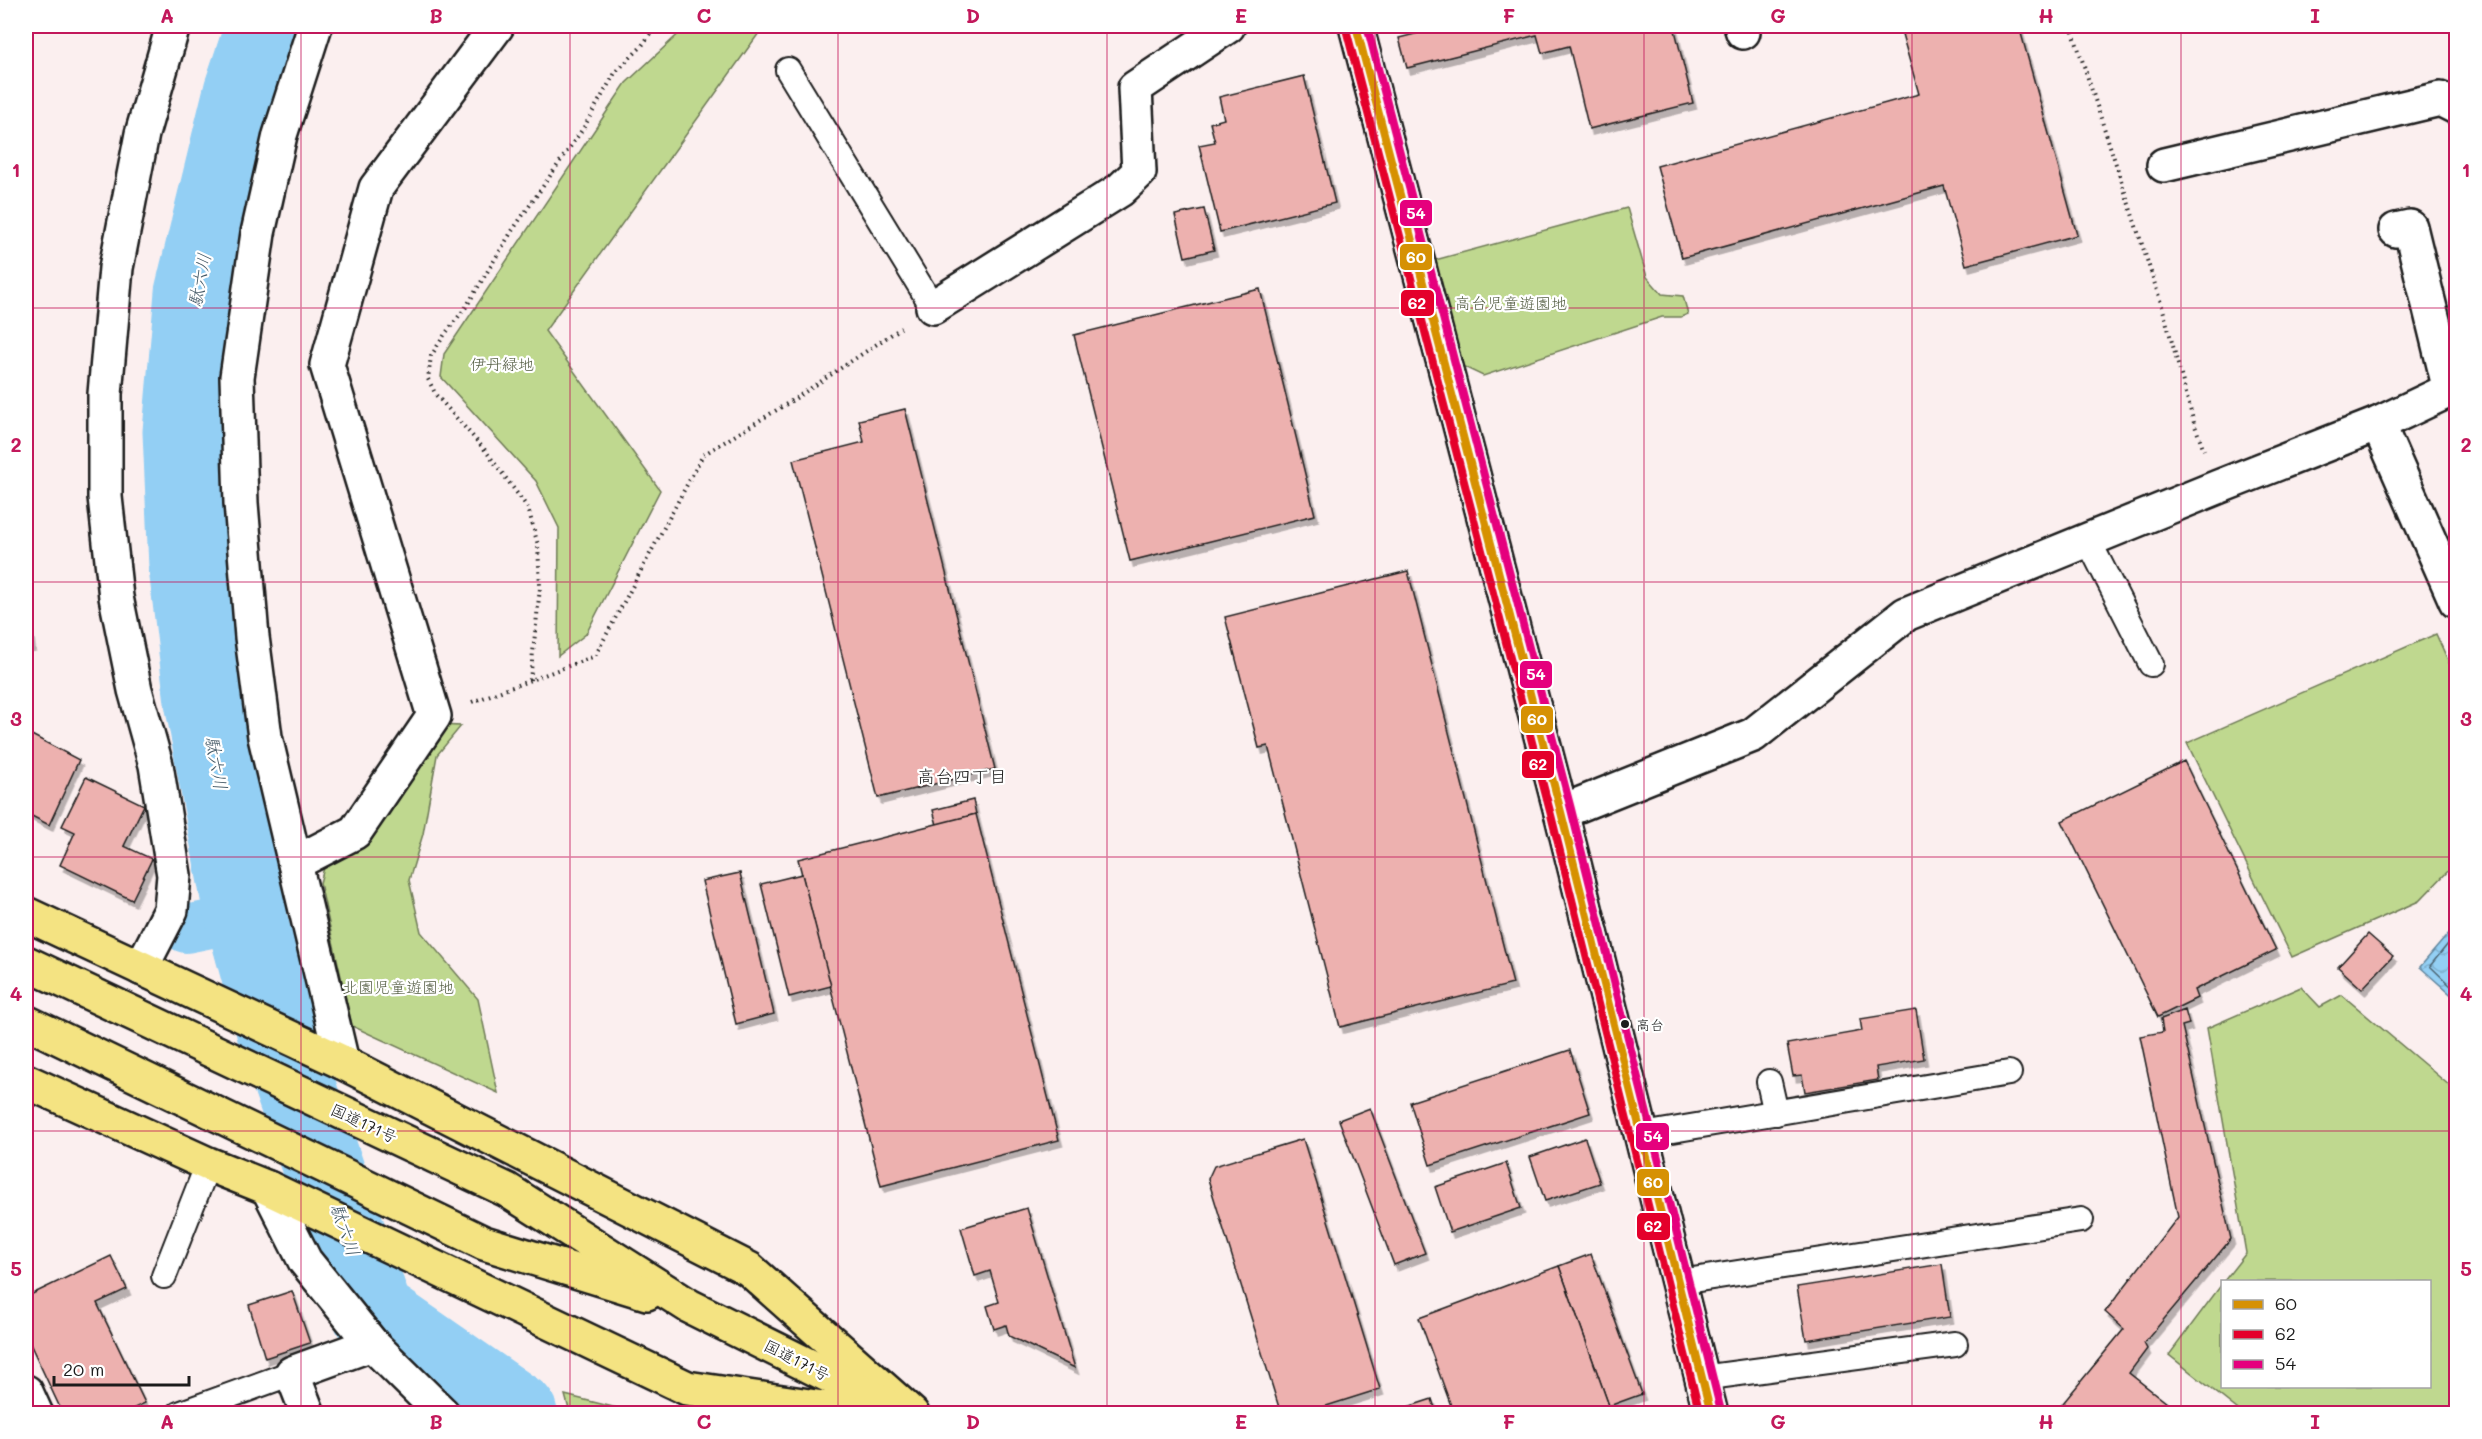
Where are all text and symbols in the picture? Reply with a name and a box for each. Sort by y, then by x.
text: A [160,2,174,28]
text: B [429,2,443,28]
text: C [697,2,712,28]
text: D [966,2,980,28]
text: E [1235,2,1247,28]
text: F [1503,2,1516,28]
text: G [1770,2,1786,28]
text: H [2038,2,2054,28]
text: I [2310,2,2320,28]
text: 1 [12,156,20,182]
text: 1 [2462,156,2470,182]
line badge: 54 [1399,199,1433,227]
text: 54 [1406,202,1426,223]
line badge: 60 [1399,243,1433,271]
text: 60 [1406,246,1426,267]
water label: 駄六川 [182,251,216,309]
line badge: 62 [1400,289,1435,317]
text: 62 [1408,292,1426,313]
park label: 高台児童遊園地 [1455,292,1567,313]
park label: 伊丹緑地 [470,353,534,374]
text: 2 [10,431,22,457]
text: 2 [2460,431,2472,457]
line badge: 54 [1519,660,1553,689]
text: 54 [1526,663,1546,684]
text: 3 [10,705,22,731]
line badge: 60 [1520,705,1554,734]
text: 3 [2460,705,2472,731]
text: 60 [1527,708,1547,729]
water label: 駄六川 [200,734,233,791]
line badge: 62 [1521,750,1555,779]
text: 62 [1529,753,1547,774]
district label: 高台四丁目 [917,764,1007,788]
park label: 北園児童遊園地 [342,976,454,997]
text: 4 [10,980,23,1006]
text: 4 [2460,980,2473,1006]
place label: 高台 [1636,1015,1664,1034]
marker: 高台 [1619,1018,1631,1030]
street label: 国道171号 [328,1098,401,1147]
line badge: 54 [1635,1122,1670,1151]
text: 54 [1643,1125,1663,1146]
line badge: 60 [1636,1168,1670,1197]
text: 60 [1643,1171,1663,1192]
water label: 駄六川 [326,1200,366,1259]
line badge: 62 [1636,1212,1671,1241]
text: 62 [1644,1215,1662,1236]
text: 5 [10,1255,22,1281]
text: 5 [2460,1255,2472,1281]
legend [2221,1280,2431,1388]
text: 60 [2275,1291,2297,1315]
text: 62 [2275,1321,2296,1345]
street label: 国道171号 [761,1334,834,1385]
scale bar [54,1349,189,1387]
text: 54 [2275,1351,2296,1375]
text: 20 m [63,1357,104,1381]
text: A [160,1408,174,1434]
text: B [429,1408,443,1434]
text: C [697,1408,712,1434]
text: D [966,1408,980,1434]
text: E [1235,1408,1247,1434]
text: F [1503,1408,1516,1434]
text: G [1770,1408,1786,1434]
text: H [2038,1408,2054,1434]
text: I [2310,1408,2320,1434]

